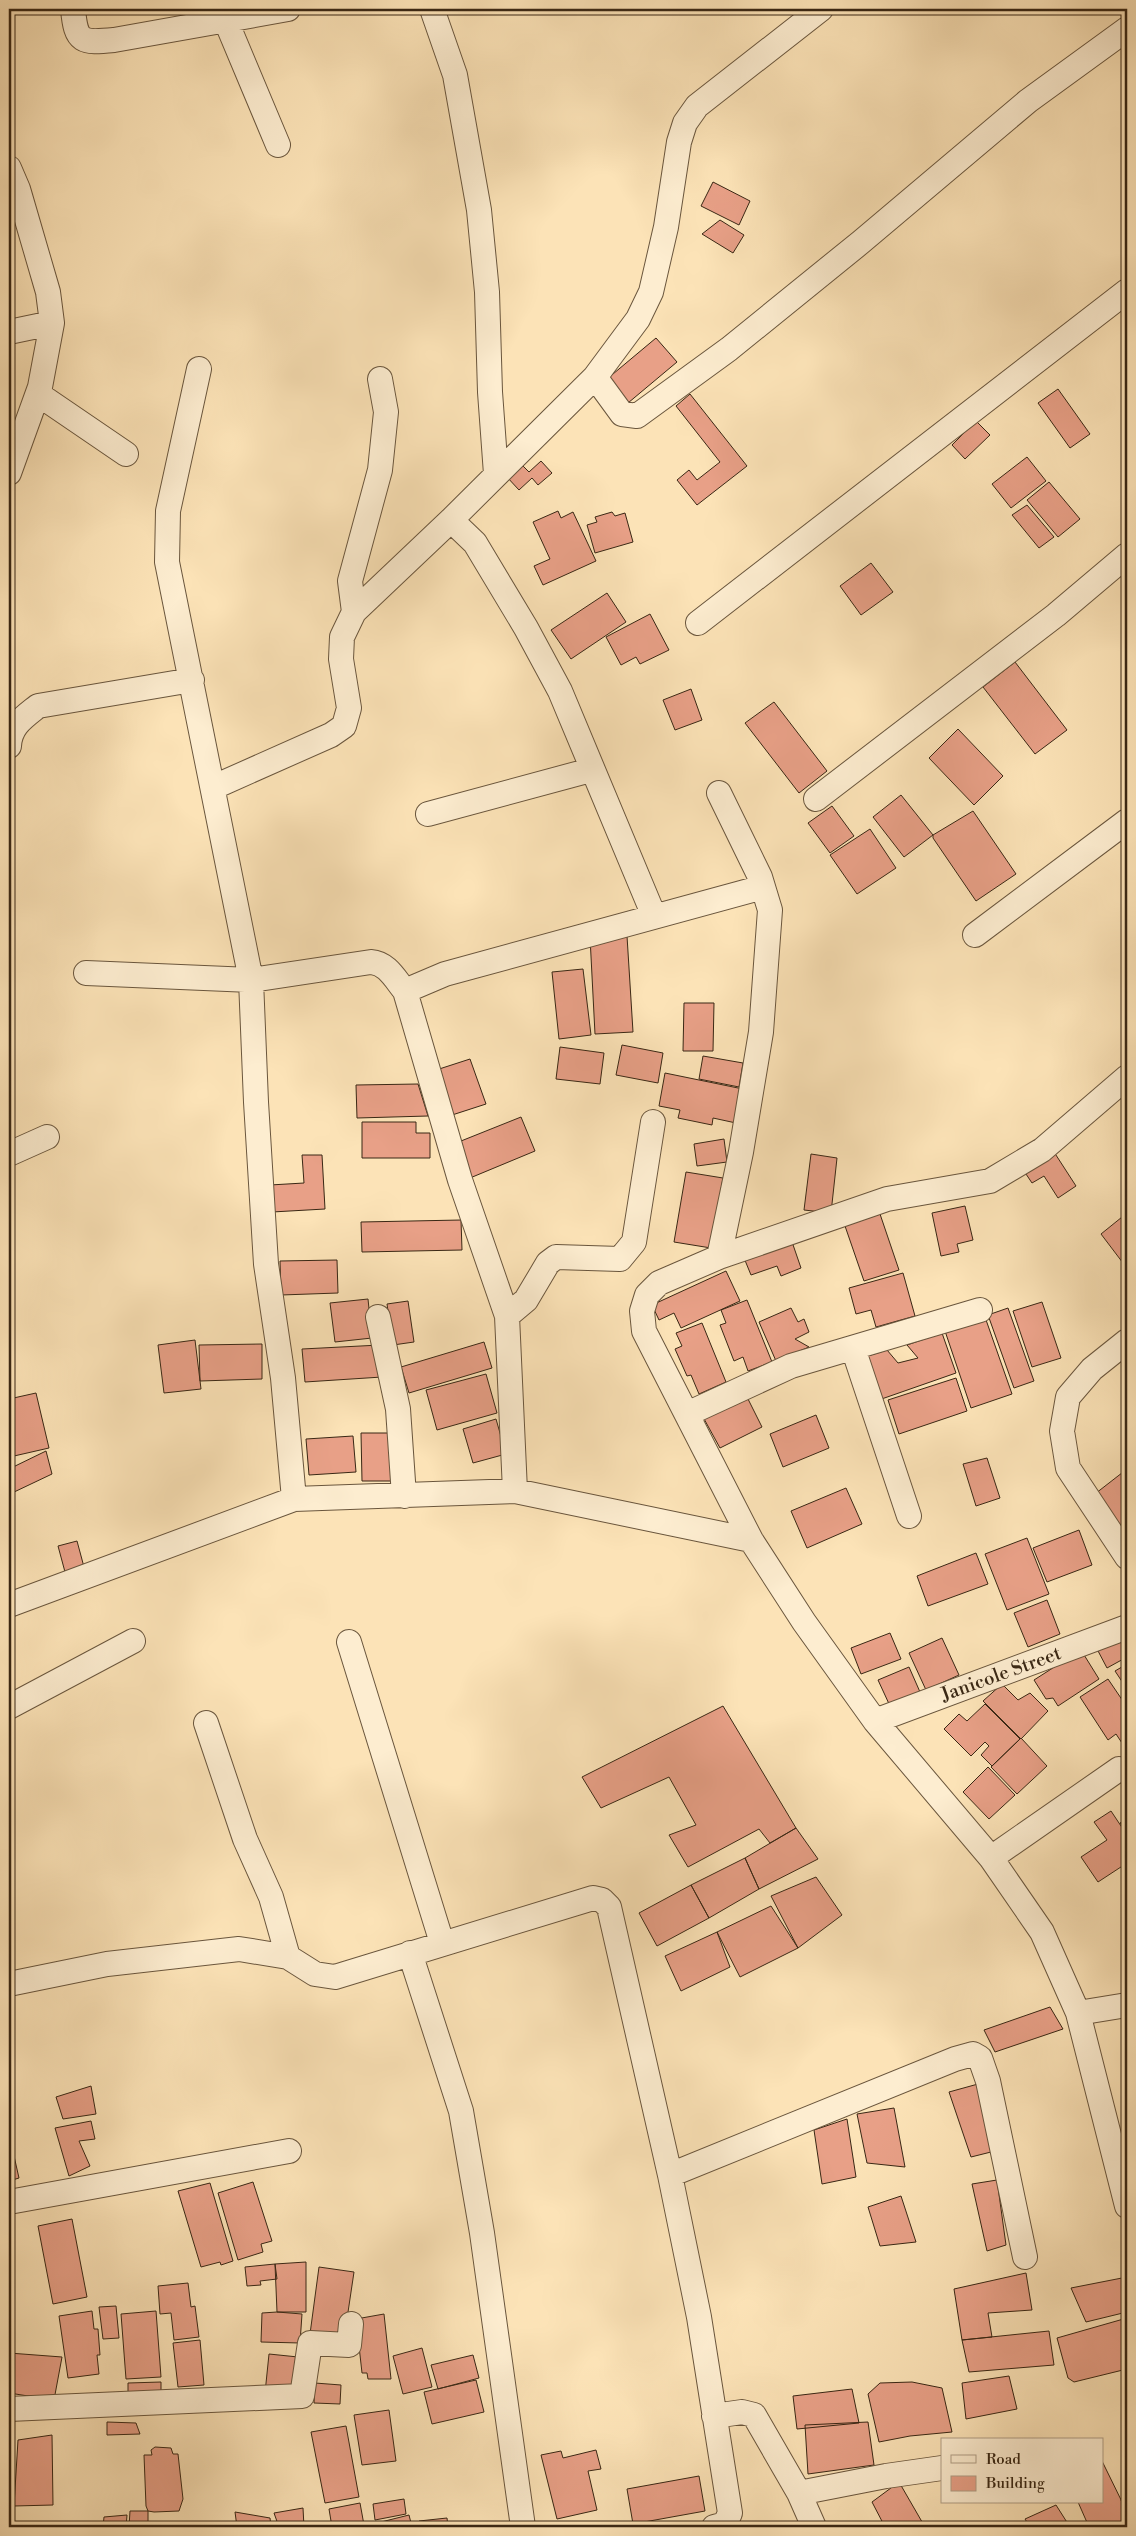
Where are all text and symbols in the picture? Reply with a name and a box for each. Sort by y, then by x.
street label: Janicole Street [937,1641,1065,1707]
legend [941,2438,1104,2504]
text: Road [986,2450,1021,2469]
text: Building [985,2474,1045,2493]

